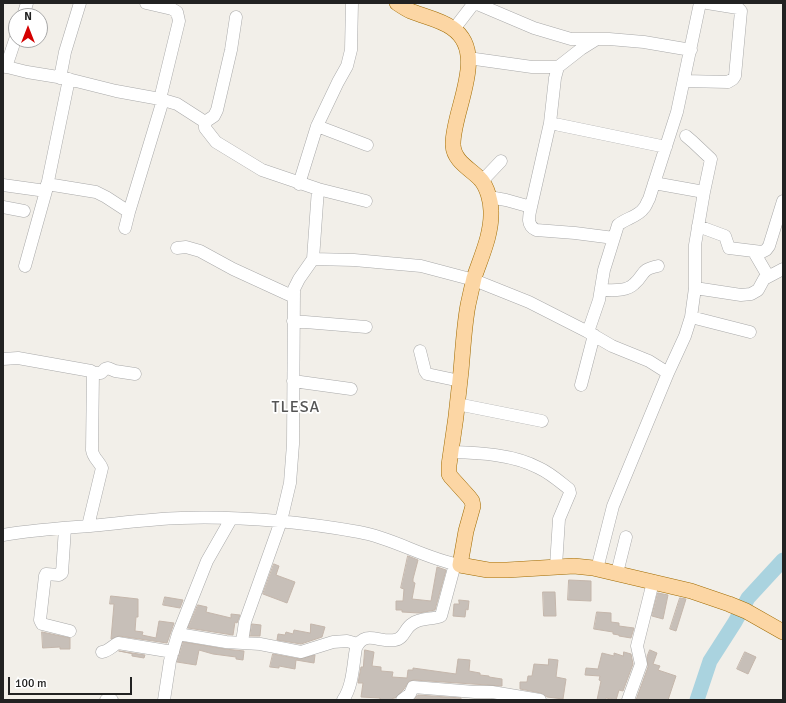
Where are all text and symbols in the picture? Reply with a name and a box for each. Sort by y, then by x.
north arrow [8,8,48,48]
text: N [24,10,32,23]
district label: TLESA [272,398,320,418]
scale bar [10,669,134,695]
text: 100 m [15,676,47,691]

